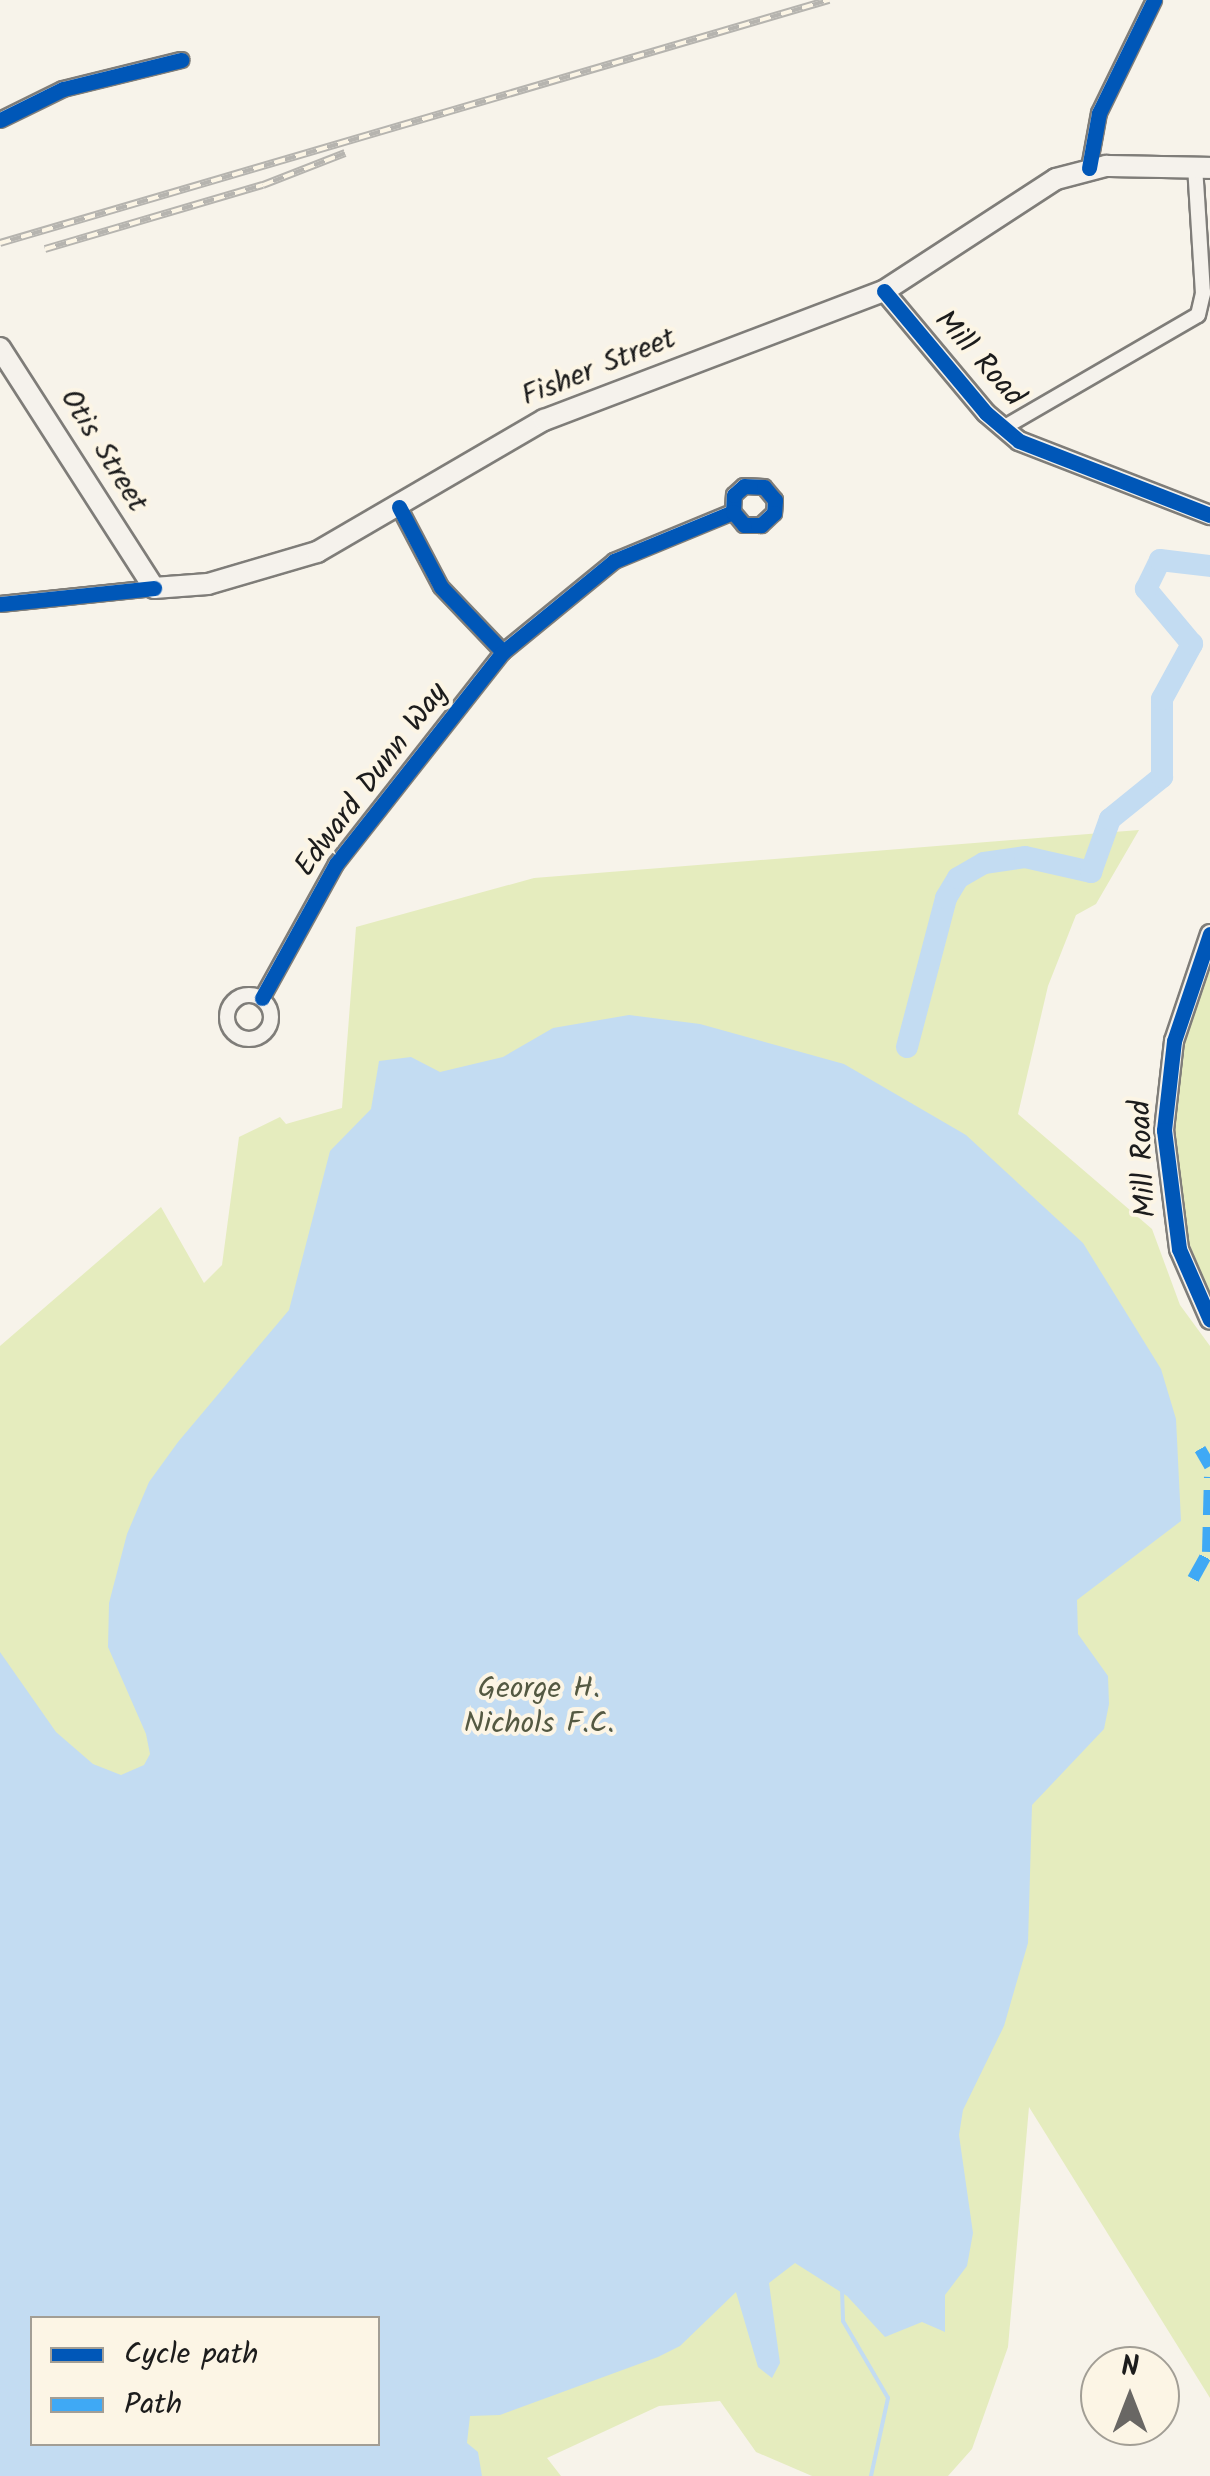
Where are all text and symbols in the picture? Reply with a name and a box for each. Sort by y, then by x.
street label: Mill Road [926,303,1032,415]
street label: Fisher Street [517,321,681,415]
street label: Otis Street [51,383,155,519]
street label: Edward Dunn Way [287,676,457,884]
street label: Mill Road [1123,1099,1165,1219]
park label: George H. Nichols F.C. [464,1671,614,1742]
legend [30,2316,380,2446]
text: Cycle path [124,2331,258,2379]
text: N [1121,2345,1139,2390]
north arrow [1080,2346,1180,2446]
text: Path [124,2381,182,2429]

